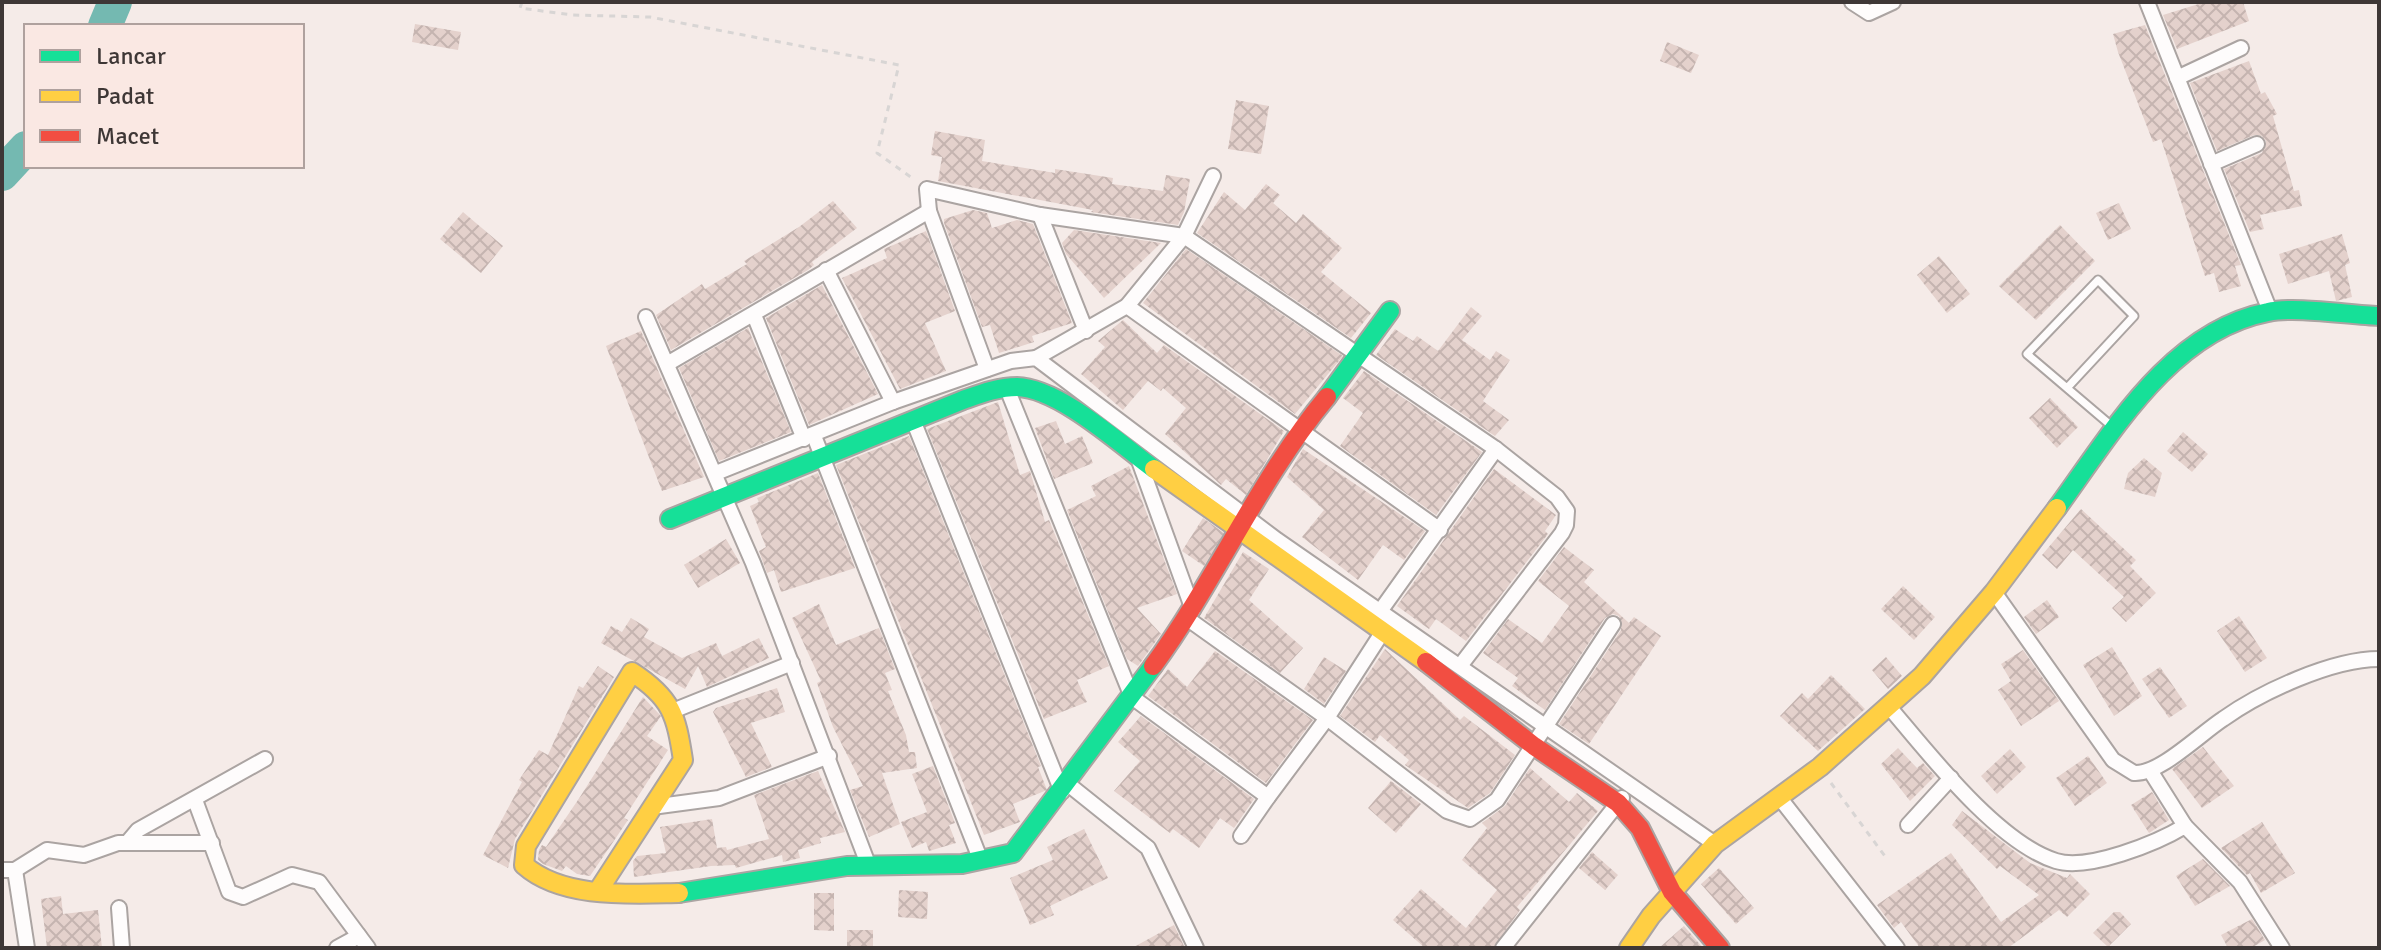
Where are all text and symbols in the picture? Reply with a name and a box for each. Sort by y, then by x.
legend [24,24,304,168]
text: Lancar [96,41,166,71]
text: Padat [96,81,154,111]
text: Macet [96,121,159,151]

